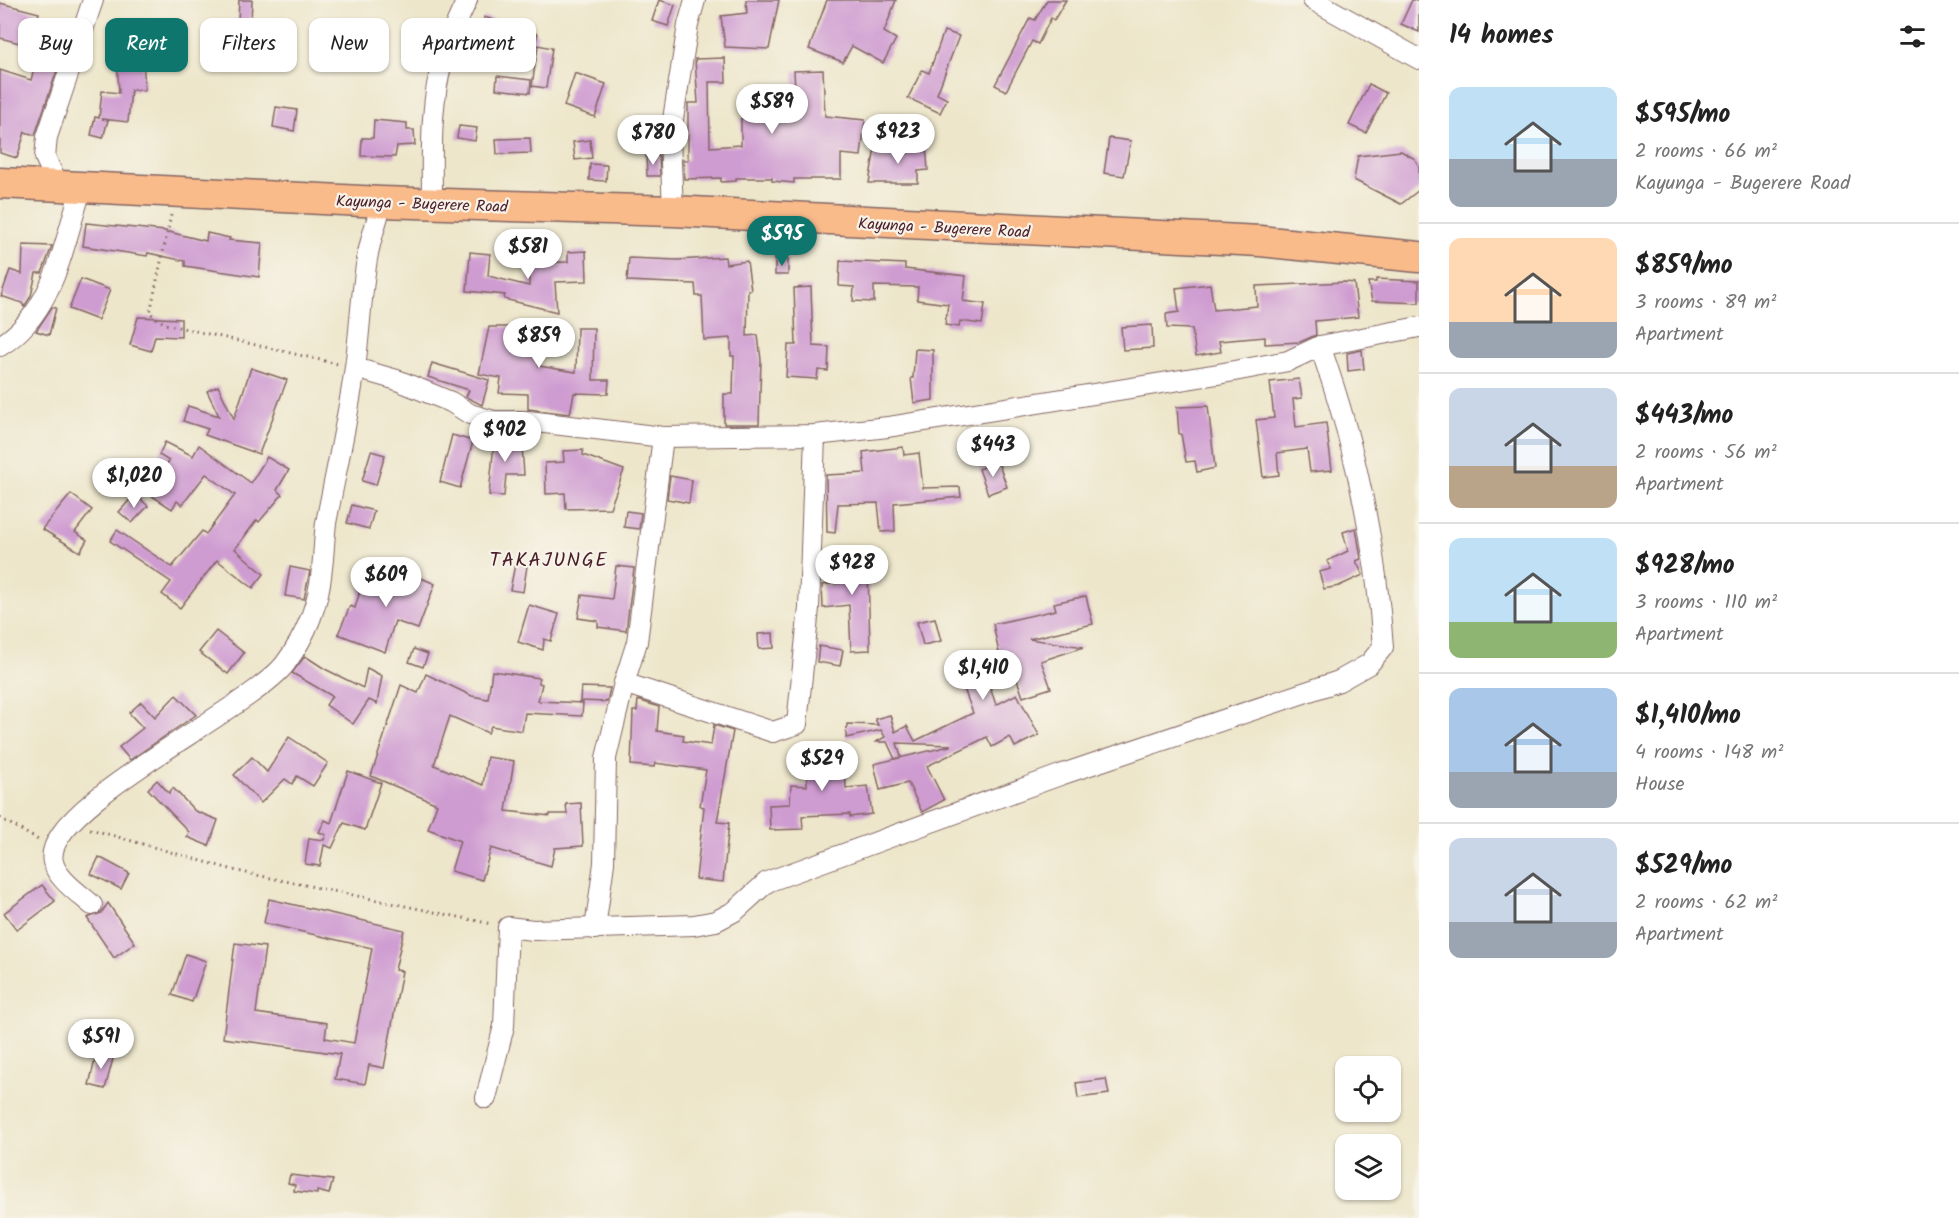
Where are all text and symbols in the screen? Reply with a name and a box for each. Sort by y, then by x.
text: 14 homes [1449,15,1554,57]
chip: Buy [18,18,93,72]
chip: Rent [105,18,188,72]
chip: Filters [200,18,297,72]
chip: New [309,18,389,72]
chip: Apartment [401,18,536,72]
icon: filters [1896,20,1929,53]
pin: $589 [736,84,808,135]
text: $589 [750,87,794,119]
text: $595/mo [1635,94,1730,136]
icon: home [1497,111,1569,183]
pin: $923 [862,114,934,165]
pin: $780 [617,115,689,166]
text: $923 [876,117,920,149]
text: $780 [631,118,675,150]
text: 2 rooms · 66 m² [1635,136,1777,168]
text: Kayunga - Bugerere Road [1635,168,1850,200]
street label: Kayunga - Bugerere Road [335,189,509,220]
street label: Kayunga - Bugerere Road [857,212,1032,246]
pin: $595 [746,216,818,267]
text: $595 [761,219,803,251]
pin: $581 [492,229,564,280]
text: $581 [508,232,548,264]
text: $859/mo [1635,245,1733,287]
icon: home [1497,262,1569,334]
text: 3 rooms · 89 m² [1635,287,1776,319]
pin: $859 [503,318,575,369]
text: Apartment [1635,319,1724,351]
text: $859 [517,321,561,353]
text: $443/mo [1635,395,1733,437]
pin: $902 [469,412,541,463]
icon: home [1497,412,1569,484]
text: $902 [483,415,527,447]
pin: $443 [957,427,1029,478]
text: $443 [971,430,1015,462]
text: 2 rooms · 56 m² [1635,437,1777,469]
pin: $1,020 [85,458,183,509]
text: $1,020 [106,461,162,493]
text: Apartment [1635,469,1724,501]
district label: TAKAJUNGE [489,545,609,577]
pin: $928 [816,545,888,596]
text: $928/mo [1635,545,1735,587]
text: $928 [829,548,875,580]
pin: $609 [350,557,422,608]
text: $609 [364,560,408,592]
icon: home [1497,562,1569,634]
text: 3 rooms · 110 m² [1635,587,1777,619]
text: Apartment [1635,619,1724,651]
pin: $1,410 [934,650,1032,701]
text: $1,410 [958,653,1008,685]
text: $1,410/mo [1635,695,1741,737]
icon: home [1497,712,1569,784]
text: 4 rooms · 148 m² [1635,737,1783,769]
pin: $529 [786,741,858,792]
text: $529 [800,744,844,776]
text: House [1635,769,1685,801]
text: $529/mo [1635,845,1732,887]
icon: home [1497,862,1569,934]
text: 2 rooms · 62 m² [1635,887,1777,919]
text: Apartment [1635,919,1724,951]
pin: $591 [65,1019,137,1070]
text: $591 [82,1022,120,1054]
map controls [1335,1056,1401,1200]
button: locate [1335,1056,1401,1122]
button: layers [1335,1134,1401,1200]

